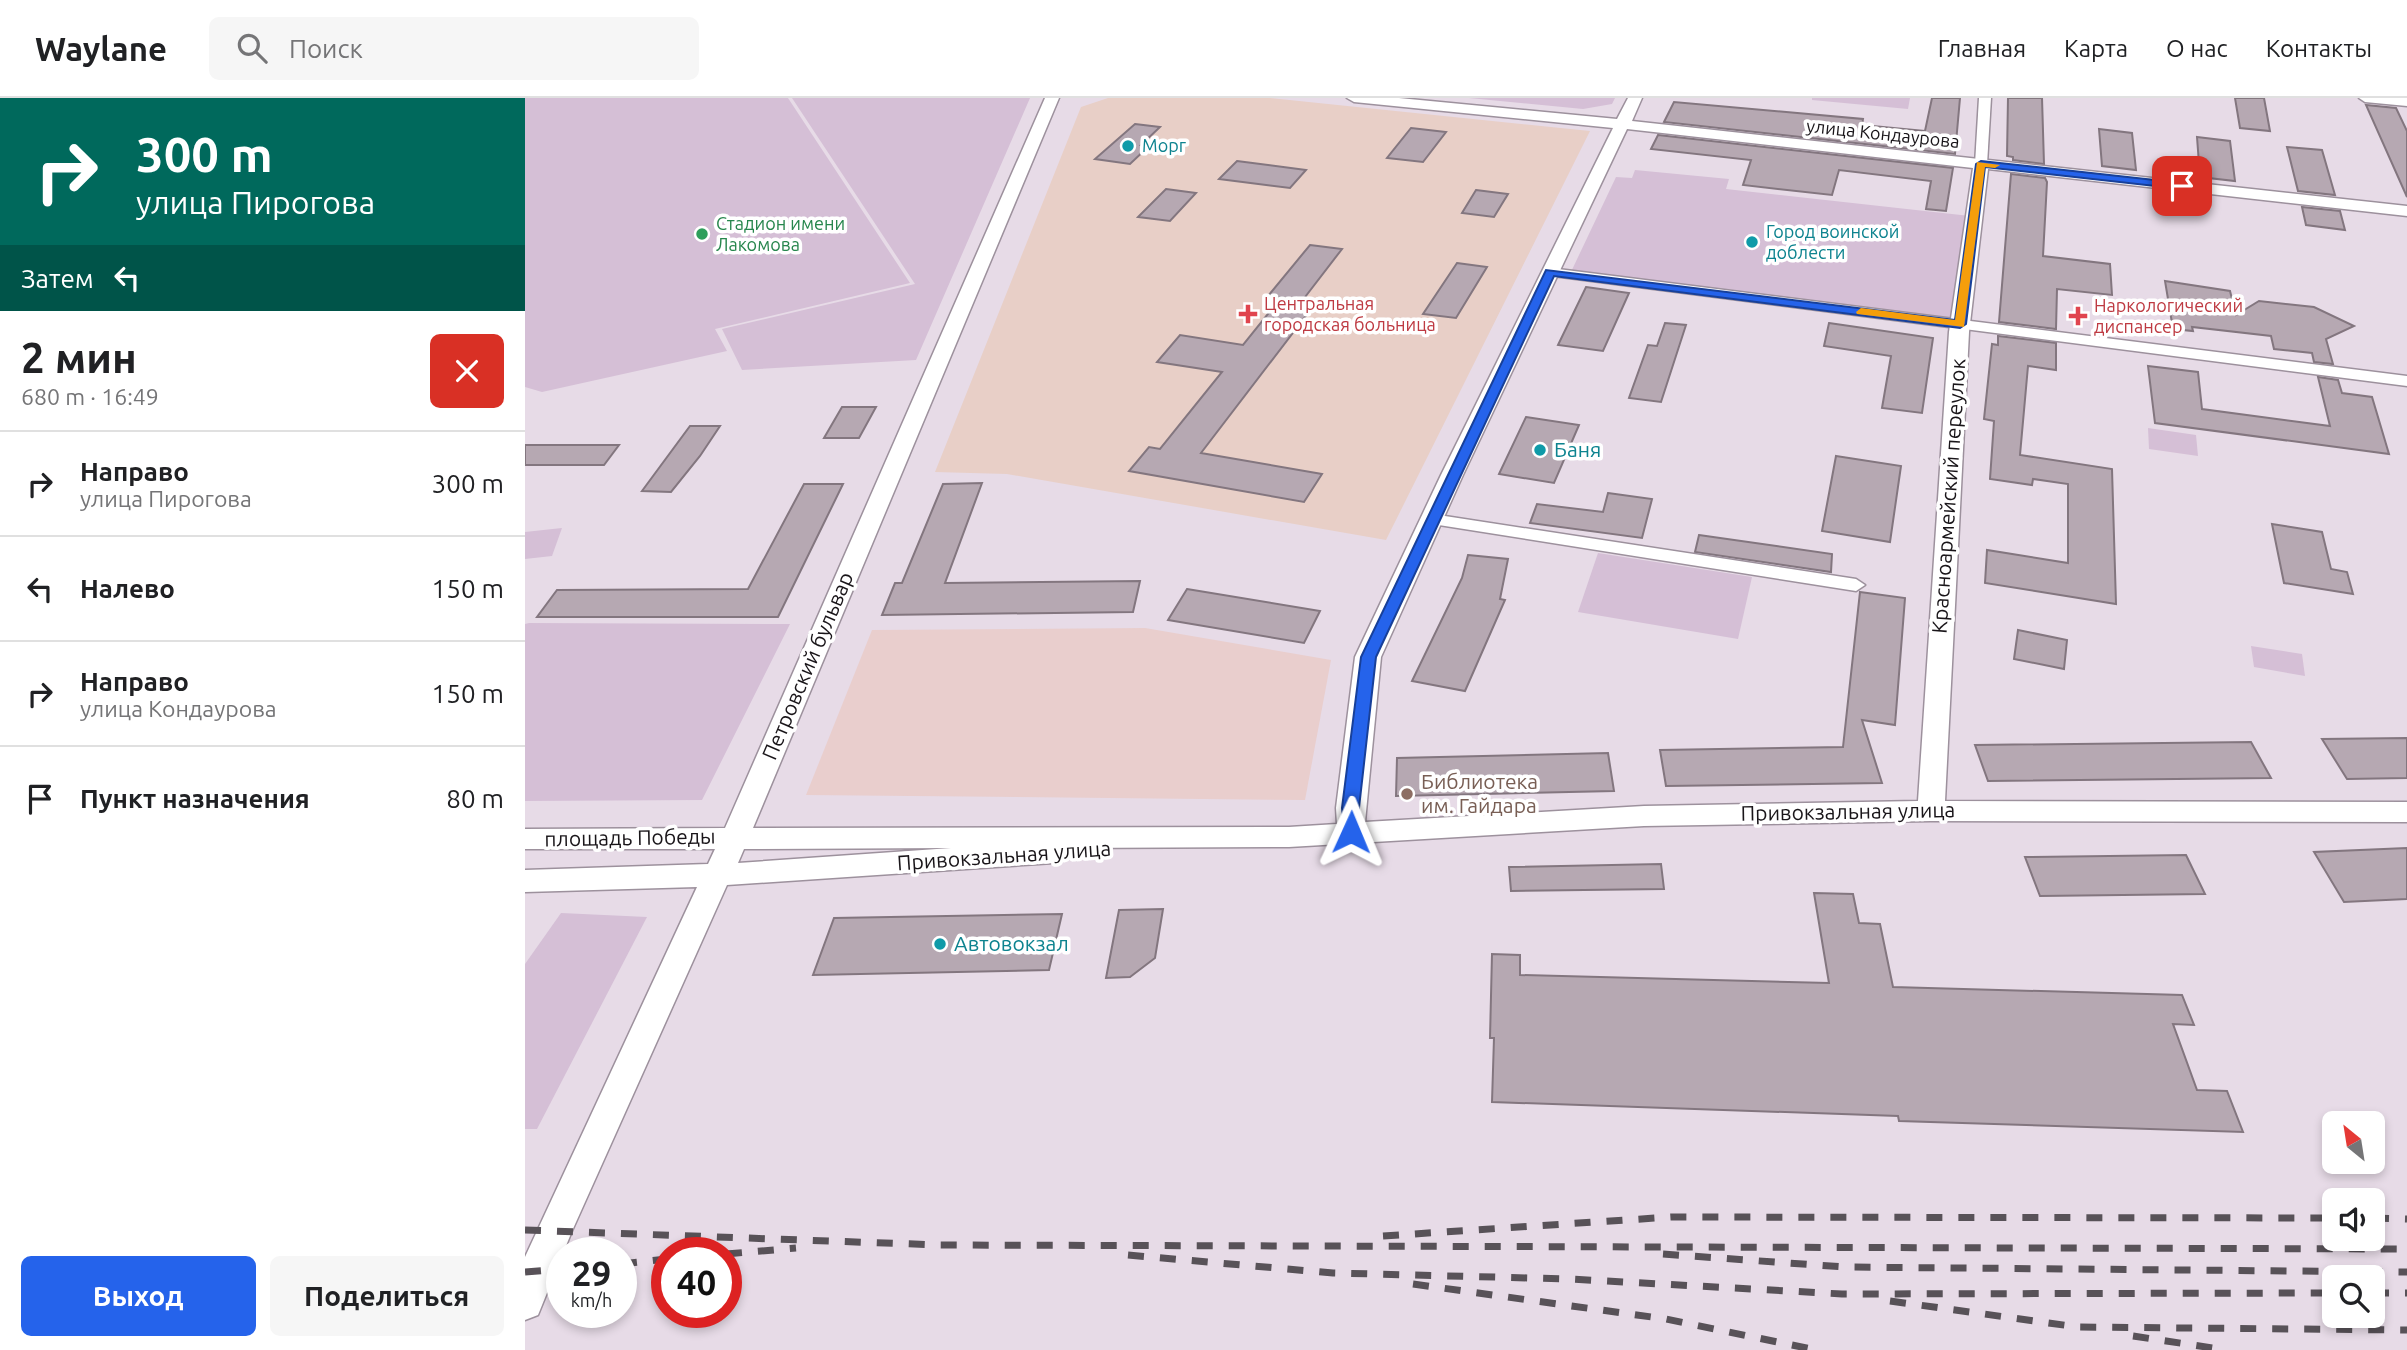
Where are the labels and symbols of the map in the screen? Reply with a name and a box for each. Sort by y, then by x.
street label: улица Кондаурова [1806,115,1961,151]
place label: Морг [1142,135,1186,155]
marker: Морг [1120,138,1136,154]
pin [2152,156,2212,216]
place label: Стадион имени Лакомова [716,213,845,254]
place label: Город воинской доблести [1766,221,1900,262]
marker: Стадион имени Лакомова [694,226,710,242]
marker: Город воинской доблести [1744,234,1760,250]
place label: Центральная городская больница [1264,293,1436,334]
place label: Наркологический диспансер [2094,295,2243,336]
marker: Центральная городская больница [1238,304,1258,324]
marker: Наркологический диспансер [2068,306,2088,326]
street label: Красноармейский переулок [1926,358,1970,634]
place label: Баня [1554,437,1601,461]
marker: Баня [1532,442,1548,458]
street label: Петровский бульвар [757,568,858,763]
place label: Библиотека им. Гайдара [1421,769,1538,817]
marker: Библиотека им. Гайдара [1399,786,1415,802]
position arrow [1314,795,1388,869]
street label: Привокзальная улица [1741,797,1955,825]
street label: площадь Победы [544,824,716,850]
street label: Привокзальная улица [896,836,1112,874]
place label: Автовокзал [954,931,1069,955]
marker: Автовокзал [932,936,948,952]
north arrow [2322,1111,2385,1174]
speed limit sign: 40 [651,1237,742,1328]

